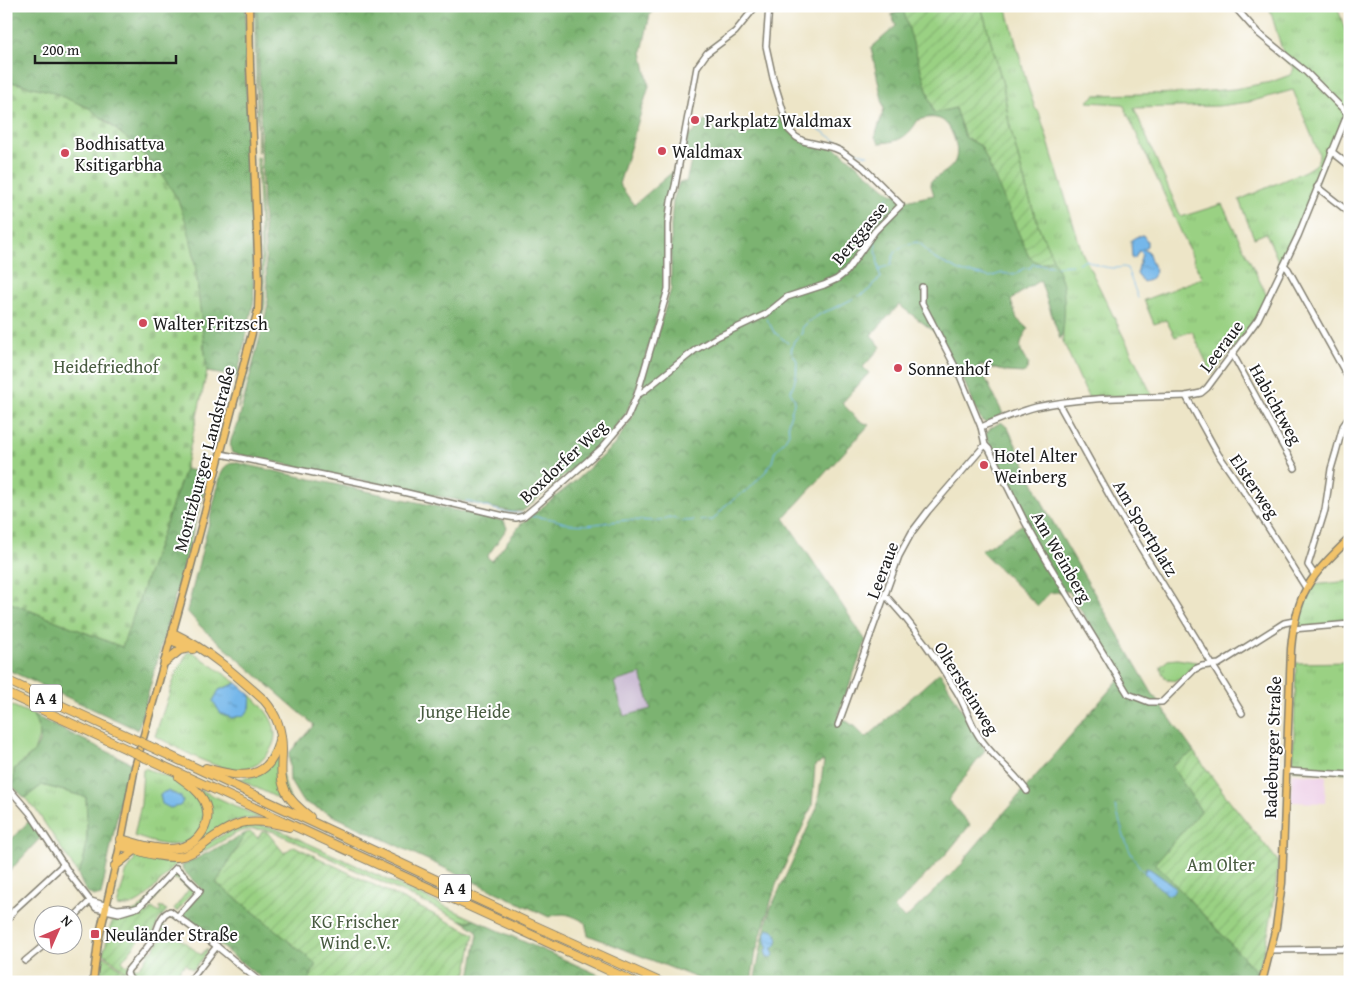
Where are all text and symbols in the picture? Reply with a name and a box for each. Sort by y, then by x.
scale bar [35,32,176,64]
text: 200 m [42,39,80,60]
place label: Parkplatz Waldmax [705,107,852,134]
marker: Parkplatz Waldmax [689,114,701,126]
place label: Bodhisattva Ksitigarbha [75,130,165,178]
place label: Waldmax [672,138,743,165]
marker: Waldmax [656,145,668,157]
marker: Bodhisattva Ksitigarbha [59,147,71,159]
street label: Berggasse [824,196,894,270]
place label: Walter Fritzsch [153,310,268,337]
street label: Leeraue [1192,314,1250,378]
marker: Walter Fritzsch [137,317,149,329]
park label: Heidefriedhof [54,353,161,380]
place label: Sonnenhof [908,355,992,382]
street label: Habichtweg [1243,359,1309,449]
marker: Sonnenhof [892,362,904,374]
street label: Moritzburger Landstraße [166,363,242,555]
street label: Boxdorfer Weg [513,413,613,509]
place label: Hotel Alter Weinberg [994,442,1078,490]
street label: Elsterweg [1223,448,1287,524]
marker: Hotel Alter Weinberg [978,459,990,471]
street label: Am Sportplatz [1106,475,1186,582]
street label: Am Weinberg [1025,506,1099,608]
street label: Leeraue [859,537,905,603]
street label: Oltersteinweg [928,636,1006,740]
street label: Radeburger Straße [1256,676,1288,818]
road number: A 4 [30,684,62,711]
park label: Junge Heide [418,698,510,725]
park label: Am Olter [1187,851,1255,878]
road number: A 4 [439,874,471,901]
north arrow [32,906,82,956]
park label: KG Frischer Wind e.V. [311,908,399,956]
text: N [57,910,78,932]
place label: Neuländer Straße [105,921,238,948]
marker: Neuländer Straße [89,928,101,940]

